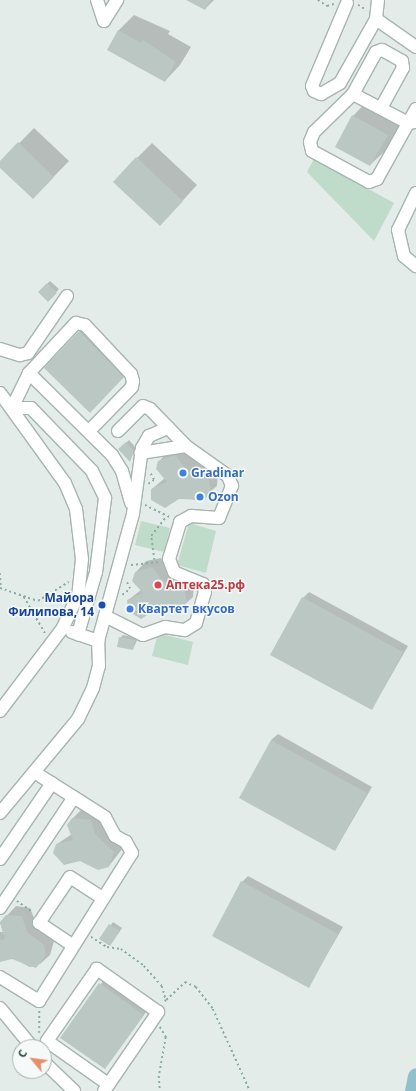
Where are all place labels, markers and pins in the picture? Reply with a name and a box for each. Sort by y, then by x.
place label: Gradinar [191,466,244,480]
marker: Gradinar [178,468,188,478]
place label: Ozon [208,490,239,504]
marker: Ozon [195,492,205,502]
place label: Аптека25.рф [166,578,245,592]
marker: Аптека25.рф [153,580,163,590]
place label: Майора Филипова, 14 [8,591,94,619]
marker: Майора Филипова, 14 [97,600,107,610]
place label: Квартет вкусов [138,602,235,616]
marker: Квартет вкусов [125,604,135,614]

